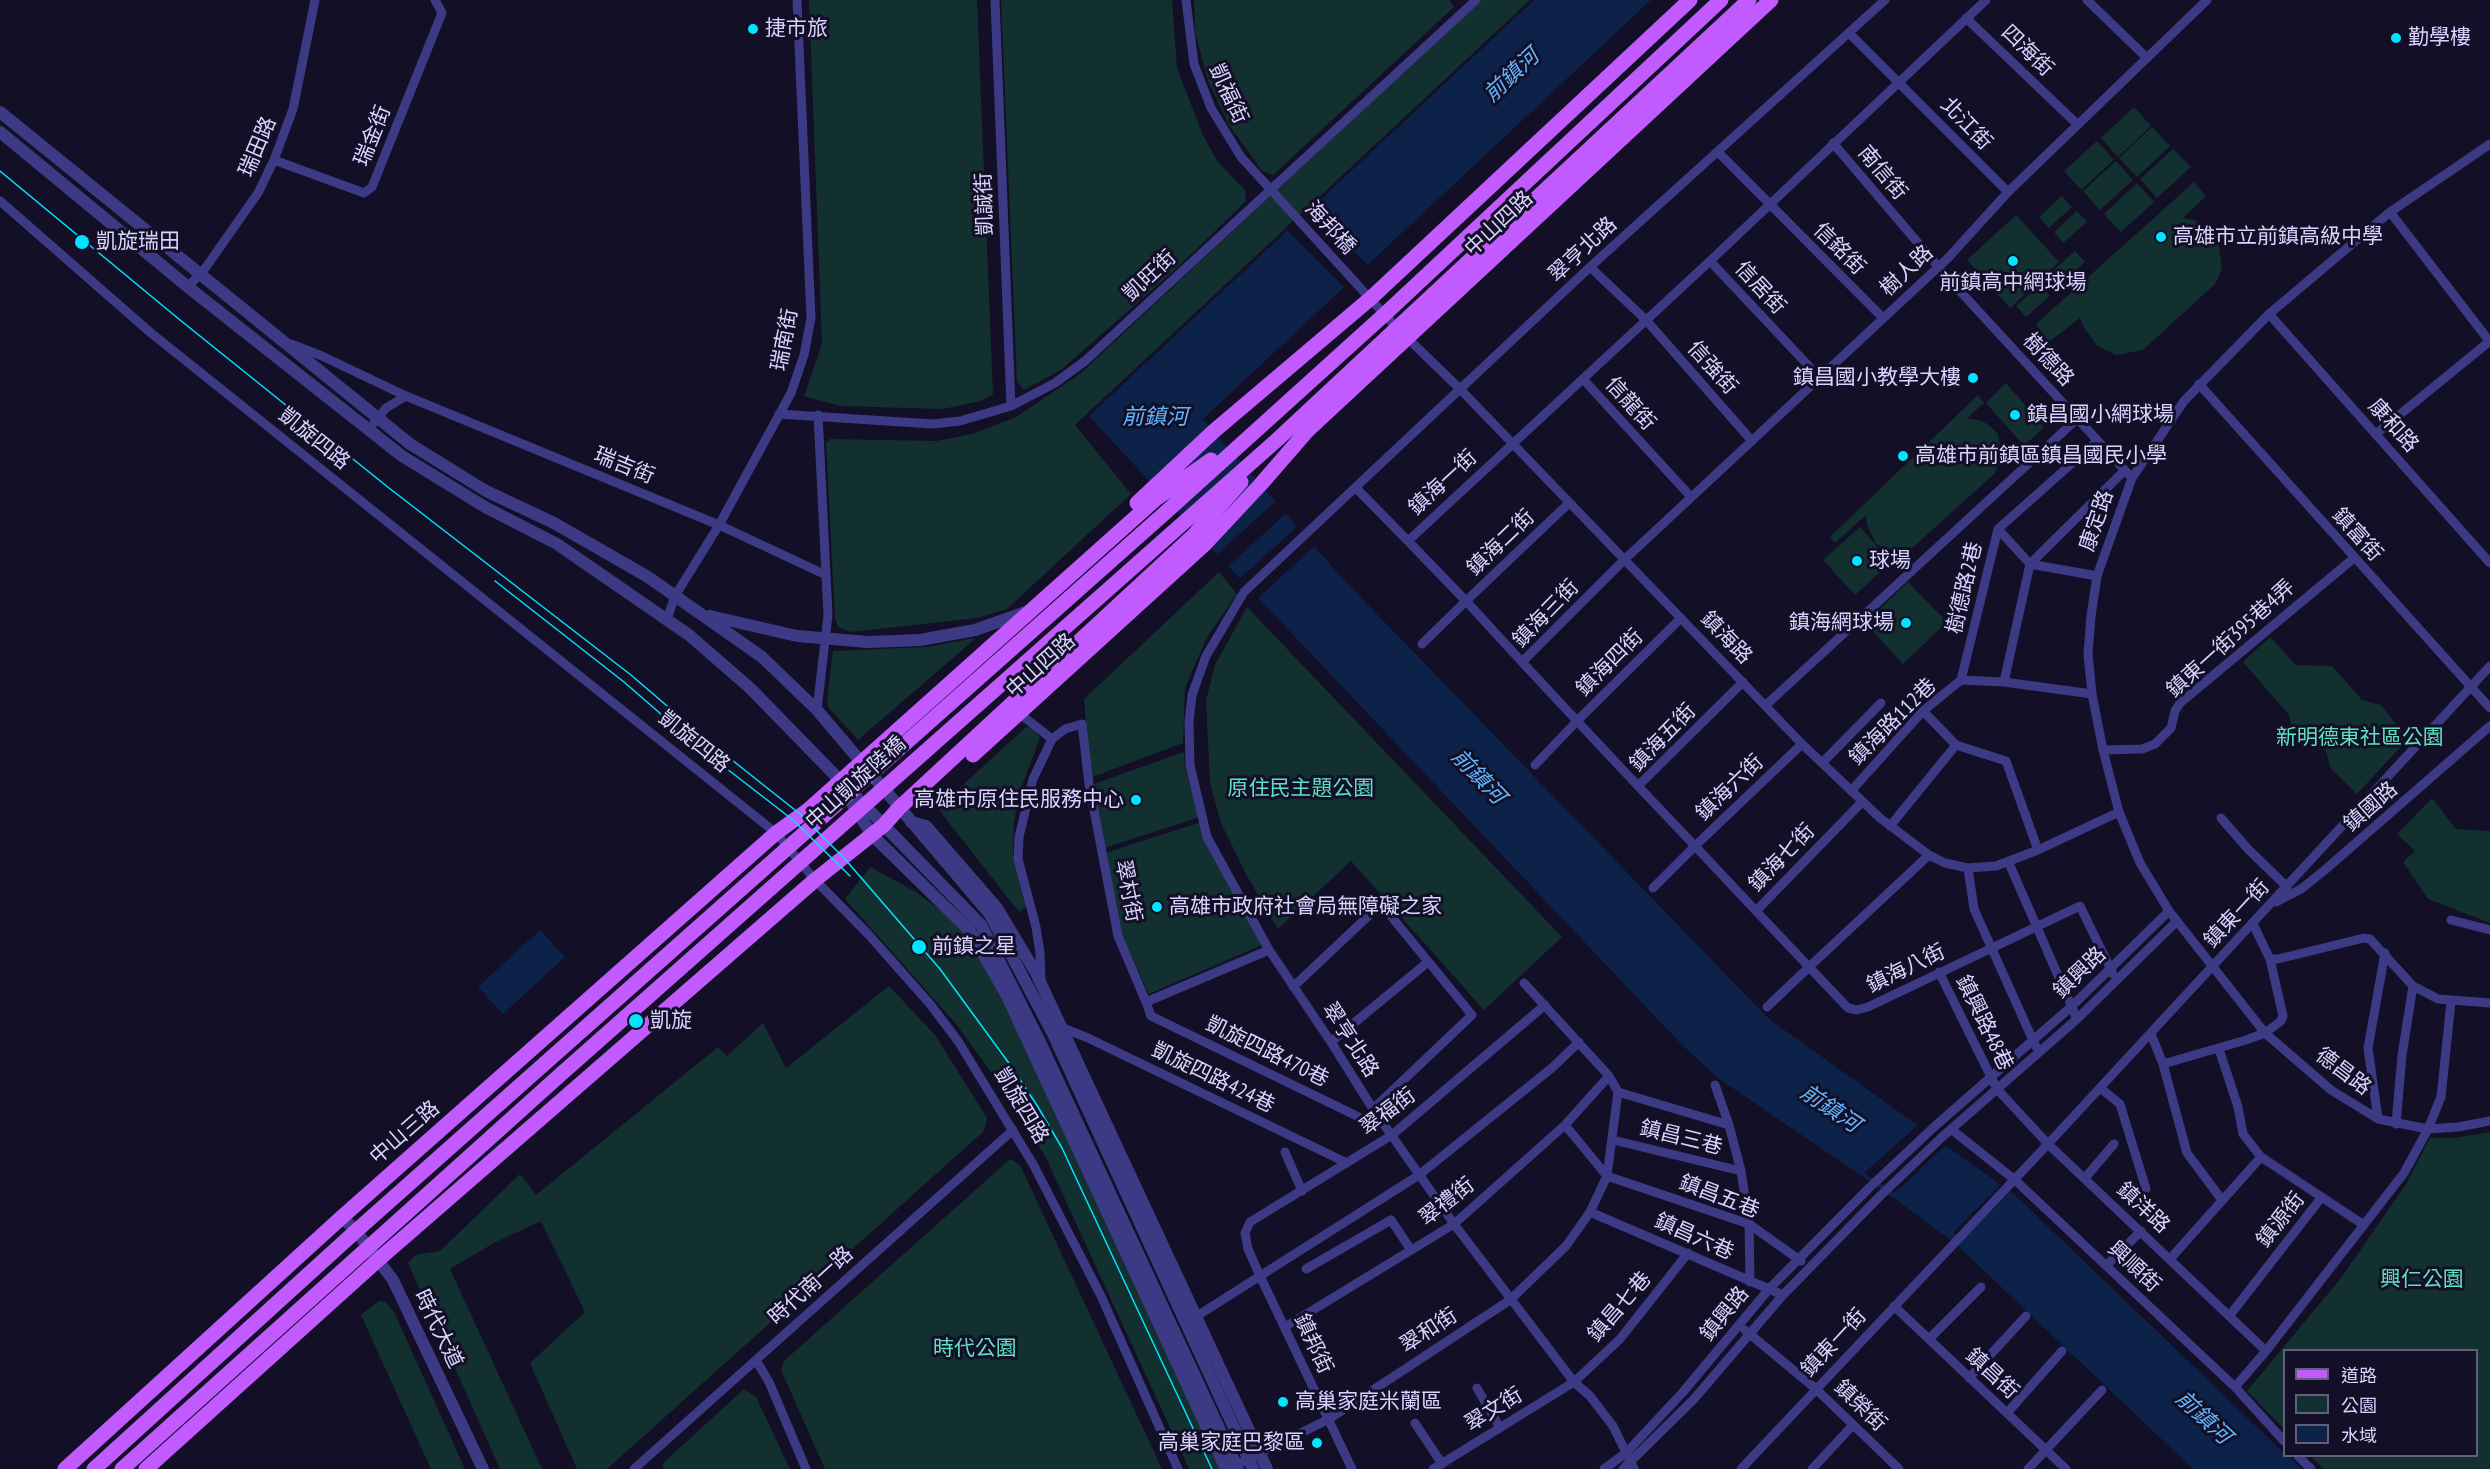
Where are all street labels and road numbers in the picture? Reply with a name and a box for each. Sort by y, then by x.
street label: 四海街 [1996,20,2058,82]
street label: 凱福街 [1203,60,1253,128]
street label: 北江街 [1935,93,1997,155]
street label: 瑞金街 [350,102,396,170]
street label: 瑞田路 [234,113,282,181]
street label: 南信街 [1852,141,1912,205]
street label: 凱誠街 [971,172,999,236]
street label: 中山四路 [1460,186,1538,262]
street label: 海邦橋 [1299,196,1361,260]
street label: 翠亨北路 [1544,212,1622,288]
street label: 信銘街 [1808,218,1870,280]
street label: 樹人路 [1875,240,1939,302]
street label: 凱旺街 [1118,245,1182,307]
street label: 信居街 [1729,256,1791,320]
street label: 瑞南街 [767,307,803,373]
street label: 樹德路 [2017,328,2079,392]
street label: 信強街 [1682,336,1742,400]
street label: 信龍街 [1600,372,1660,436]
street label: 康和路 [2363,394,2423,458]
street label: 凱旋四路 [273,403,355,475]
street label: 瑞吉街 [590,443,658,489]
street label: 鎮海一街 [1404,445,1482,521]
street label: 康定路 [2075,487,2119,555]
street label: 鎮富街 [2327,503,2387,567]
street label: 鎮海二街 [1462,505,1540,581]
street label: 樹德路2巷 [1942,540,1988,636]
street label: 鎮海三街 [1508,575,1584,653]
street label: 鎮東一街395巷4弄 [2162,575,2300,703]
street label: 鎮海路 [1695,607,1757,669]
street label: 鎮海四街 [1571,624,1649,702]
street label: 中山四路 [1001,629,1081,703]
street label: 鎮海路112巷 [1844,673,1942,771]
street label: 鎮海五街 [1625,699,1701,777]
street label: 凱旋四路 [653,706,735,778]
street label: 中山凱旋陸橋 [801,731,911,835]
street label: 鎮海六街 [1691,750,1769,826]
street label: 鎮國路 [2339,777,2403,837]
street label: 鎮海七街 [1744,819,1820,897]
street label: 翠村街 [1110,858,1146,924]
street label: 鎮東一街 [2199,875,2275,953]
street label: 鎮海八街 [1863,939,1949,999]
street label: 鎮興路 [2049,942,2111,1004]
street label: 鎮興路48巷 [1950,971,2018,1075]
street label: 翠亨北路 [1317,998,1383,1082]
street label: 凱旋四路470巷 [1202,1011,1332,1093]
street label: 凱旋四路424巷 [1148,1037,1278,1119]
street label: 德昌路 [2310,1043,2376,1101]
street label: 凱旋四路 [989,1064,1053,1148]
street label: 翠福街 [1355,1083,1421,1141]
street label: 中山三路 [365,1096,445,1170]
street label: 鎮昌三巷 [1637,1116,1725,1160]
street label: 鎮昌五巷 [1675,1170,1763,1224]
street label: 翠禮街 [1414,1173,1480,1231]
street label: 鎮洋路 [2111,1177,2175,1239]
street label: 鎮源街 [2252,1187,2310,1253]
street label: 鎮昌六巷 [1651,1208,1737,1266]
street label: 興順街 [2102,1236,2166,1298]
street label: 時代南一路 [764,1242,858,1330]
street label: 鎮昌七巷 [1583,1267,1657,1347]
street label: 鎮興路 [1695,1282,1755,1346]
street label: 時代大道 [408,1286,468,1372]
street label: 翠和街 [1396,1303,1462,1359]
street label: 鎮東一街 [1796,1304,1872,1382]
street label: 鎮邦街 [1288,1310,1338,1378]
street label: 鎮昌街 [1960,1343,2024,1405]
street label: 鎮榮街 [1829,1375,1891,1437]
street label: 翠文街 [1461,1383,1527,1437]

